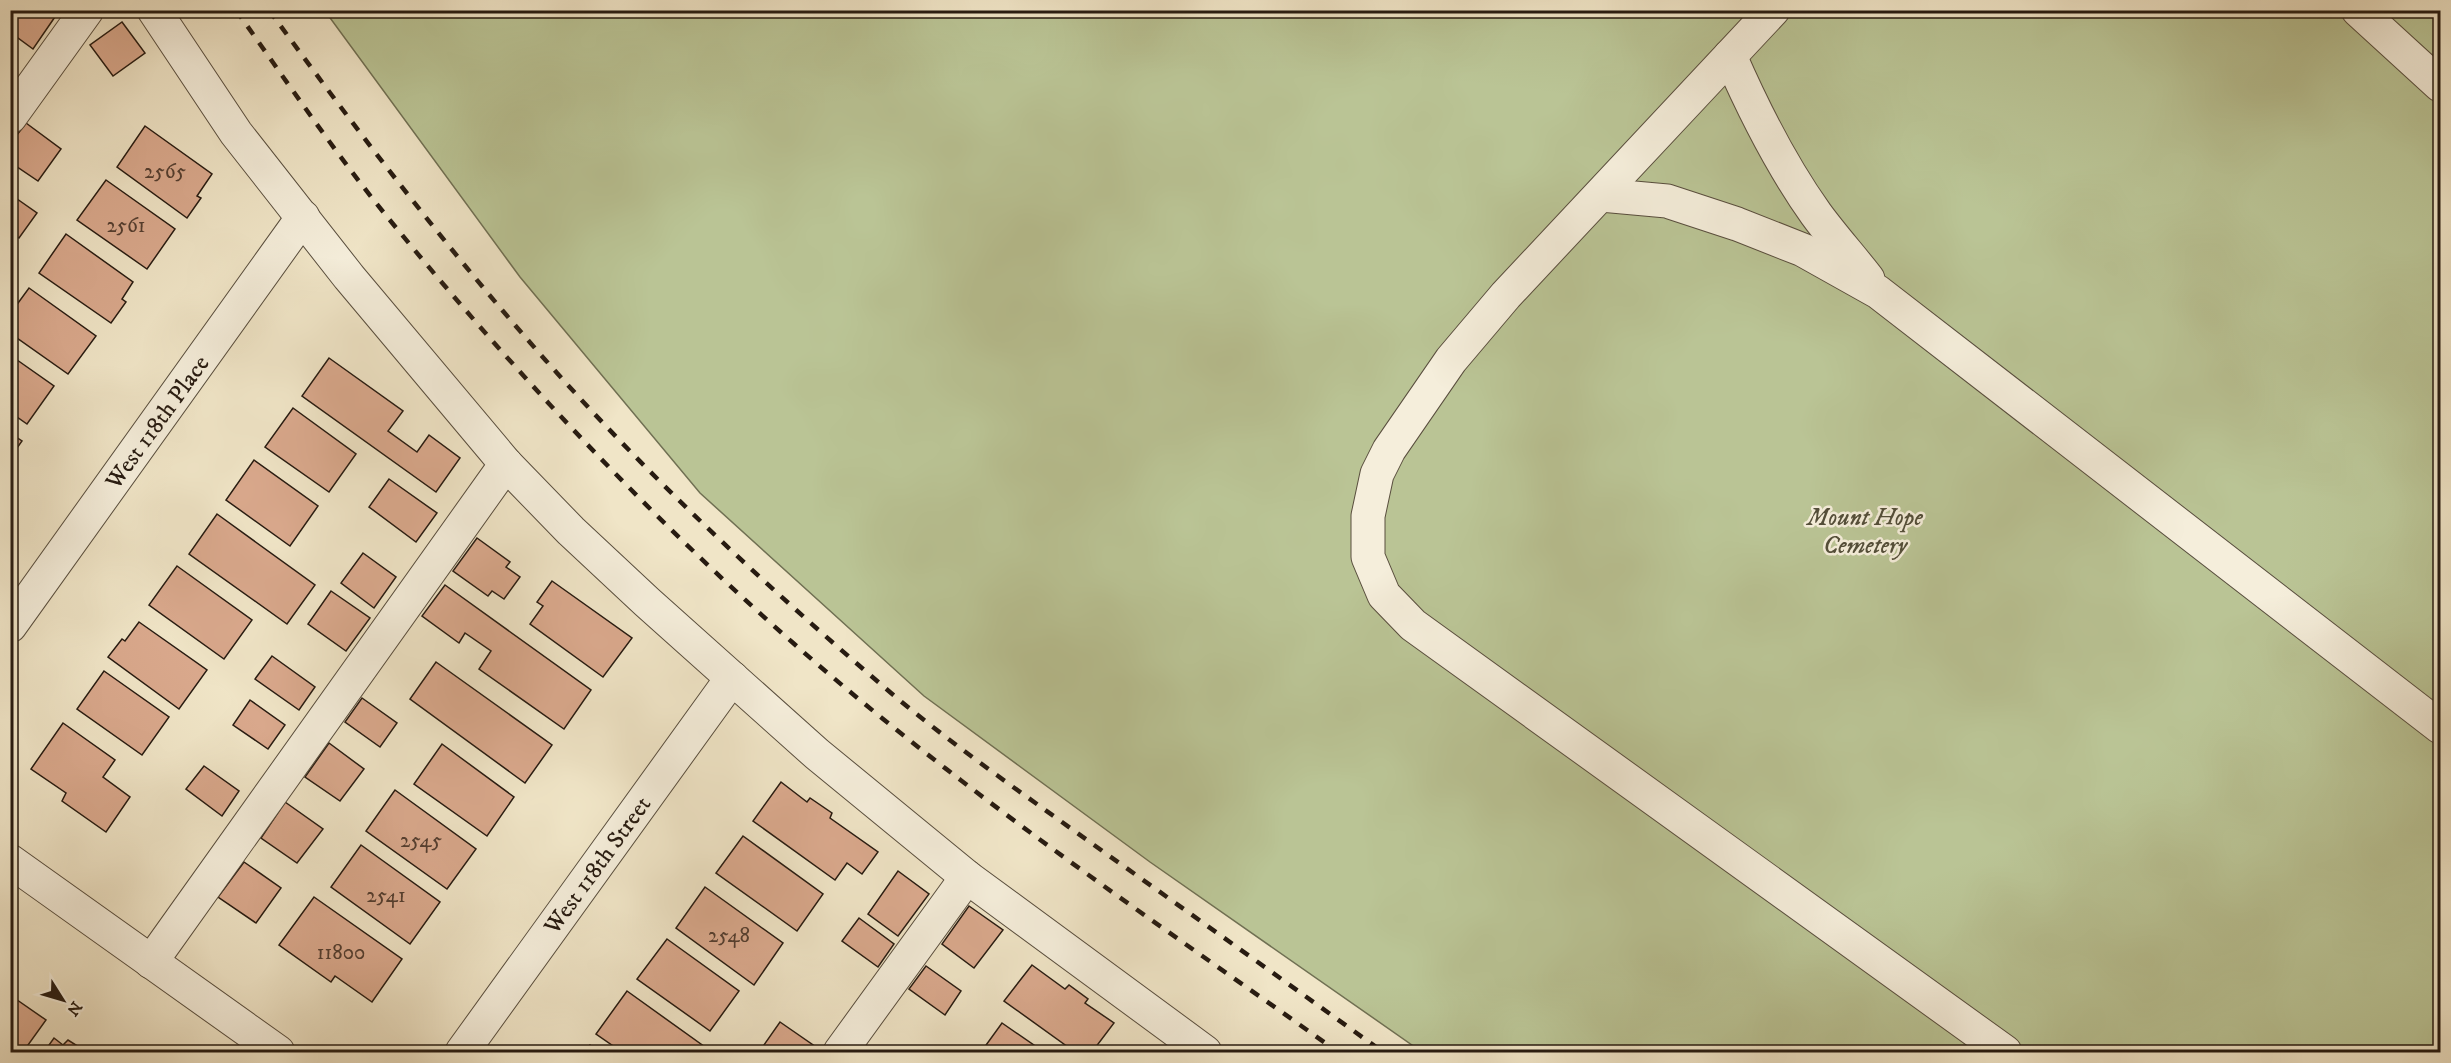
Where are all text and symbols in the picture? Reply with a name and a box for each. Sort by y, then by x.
house number: 2565 [144,159,186,185]
house number: 2561 [106,213,146,239]
street label: West 118th Place [99,350,216,496]
park label: Mount Hope Cemetery [1805,503,1923,561]
street label: West 118th Street [537,790,658,941]
house number: 2545 [400,828,442,854]
house number: 2541 [366,883,406,909]
house number: 2548 [708,923,750,949]
house number: 11800 [317,940,365,966]
north arrow [33,970,93,1030]
text: N [62,997,86,1020]

